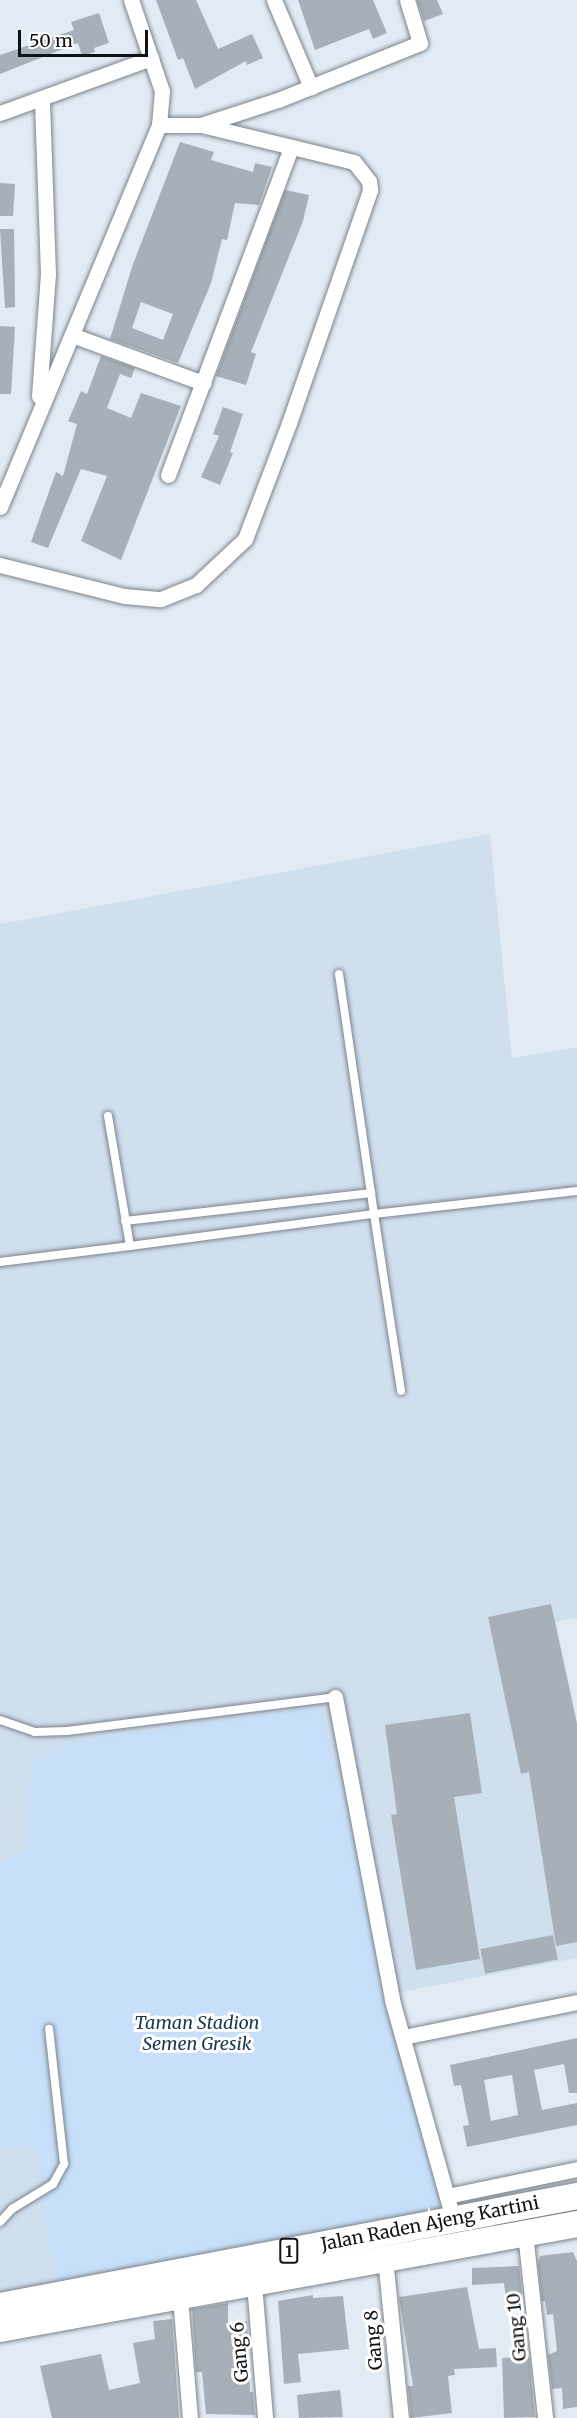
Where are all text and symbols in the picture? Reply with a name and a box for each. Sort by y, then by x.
scale bar [21,18,152,56]
text: 50 m [29,29,73,52]
park label: Taman Stadion Semen Gresik [135,2013,259,2056]
street label: Jalan Raden Ajeng Kartini [319,2192,541,2256]
road number: 1 [278,2238,300,2264]
street label: Gang 10 [503,2292,531,2362]
street label: Gang 8 [361,2309,387,2371]
street label: Gang 6 [227,2321,253,2383]

